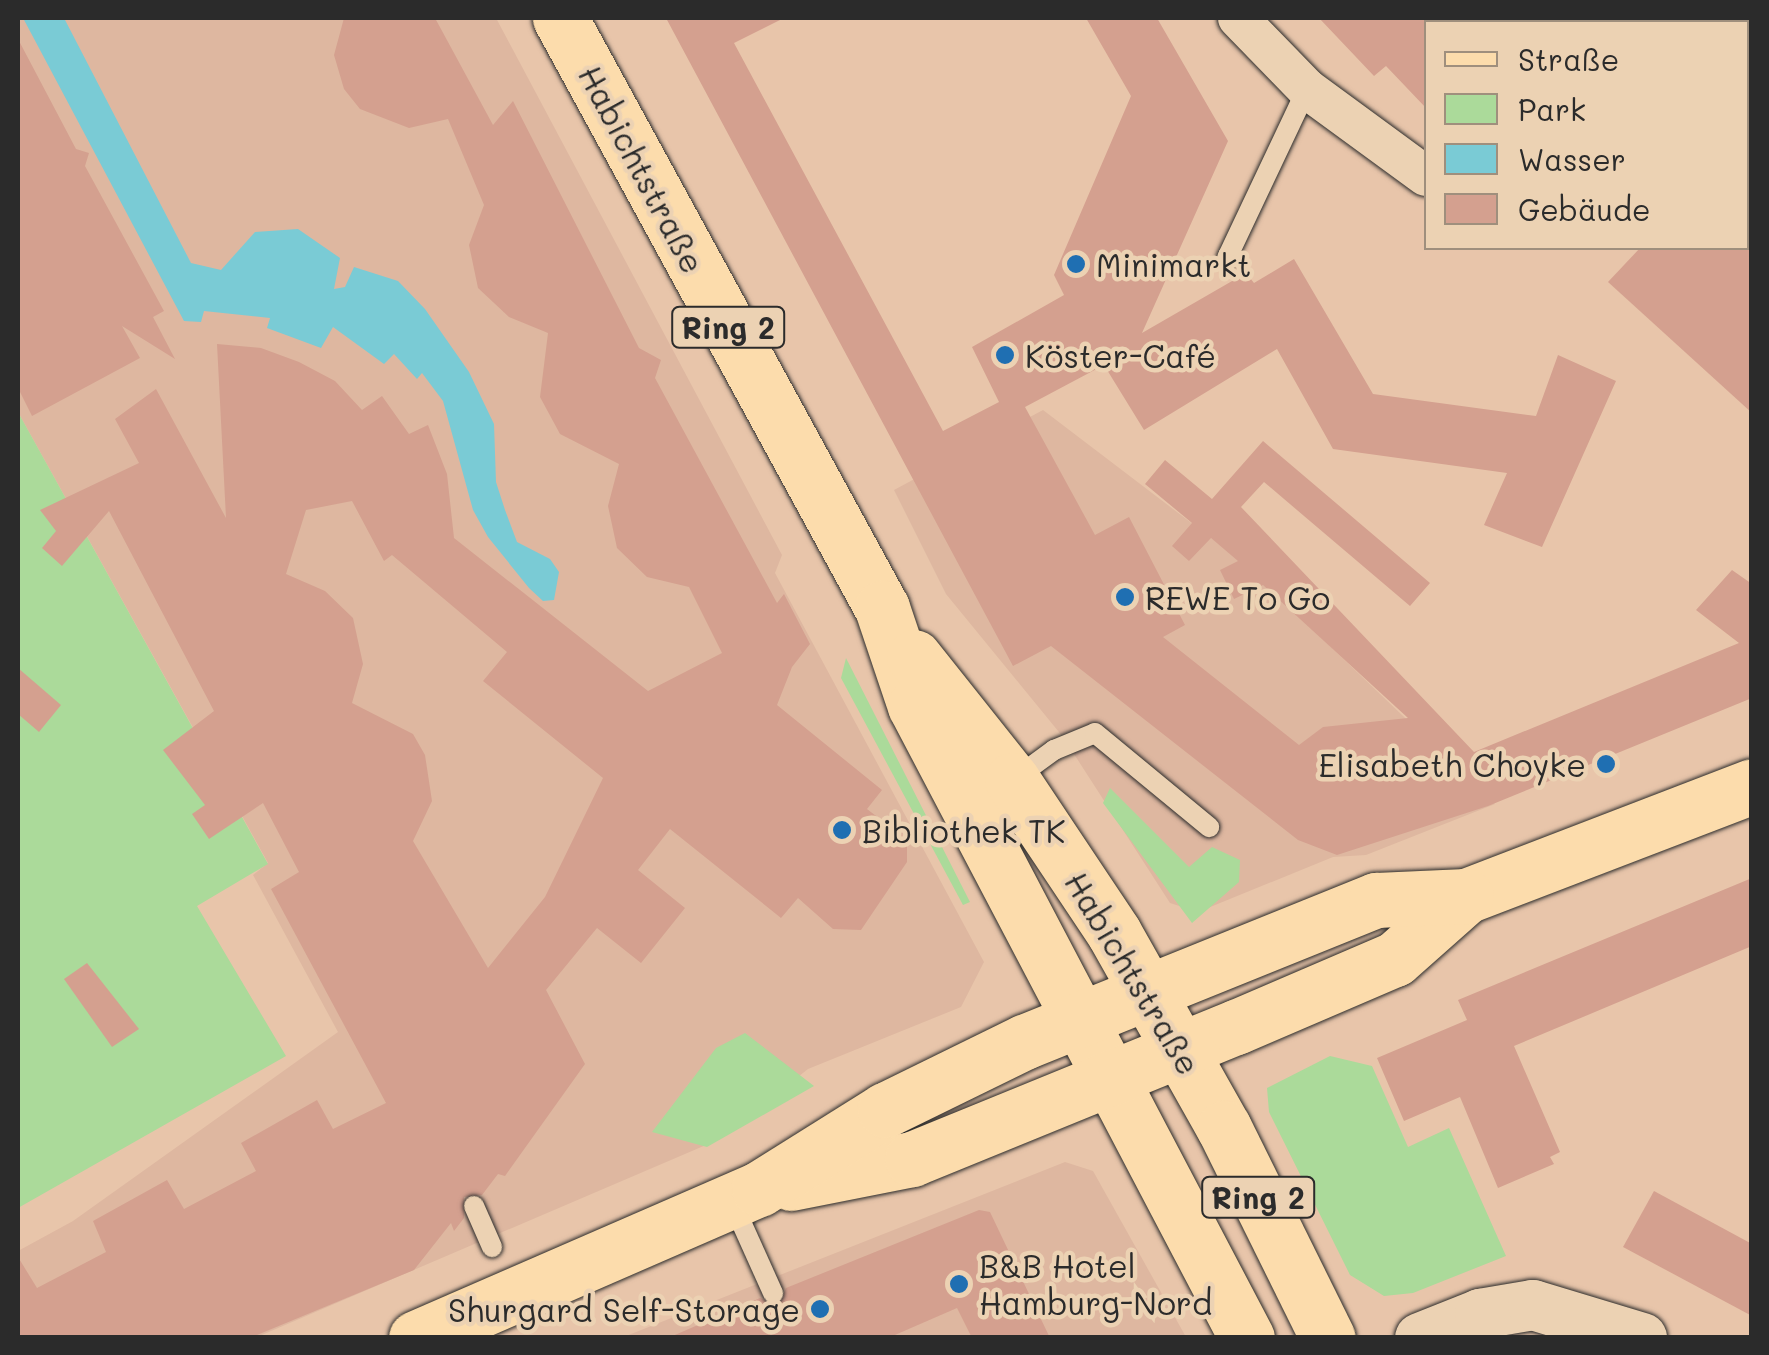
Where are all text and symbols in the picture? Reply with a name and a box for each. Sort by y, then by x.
legend [1424,20,1749,250]
text: Straße [1518,39,1619,79]
street label: Habichtstraße [571,59,713,279]
text: Park [1518,89,1586,129]
text: Wasser [1518,139,1626,179]
text: Gebäude [1518,189,1651,229]
place label: Minimarkt [1096,245,1251,283]
marker: Minimarkt [1065,253,1087,275]
road number: Ring 2 [670,302,786,352]
place label: Köster-Café [1025,336,1216,374]
marker: Köster-Café [994,344,1016,366]
place label: REWE To Go [1145,578,1330,616]
marker: REWE To Go [1114,586,1136,608]
place label: Elisabeth Choyke [1318,745,1586,783]
marker: Elisabeth Choyke [1595,753,1617,775]
place label: Bibliothek TK [862,811,1065,849]
marker: Bibliothek TK [831,819,853,841]
street label: Habichtstraße [1057,865,1209,1081]
road number: Ring 2 [1200,1172,1316,1222]
place label: B&B Hotel Hamburg-Nord [979,1247,1212,1322]
marker: B&B Hotel Hamburg-Nord [948,1273,970,1295]
place label: Shurgard Self-Storage [448,1290,800,1328]
marker: Shurgard Self-Storage [809,1298,831,1320]

